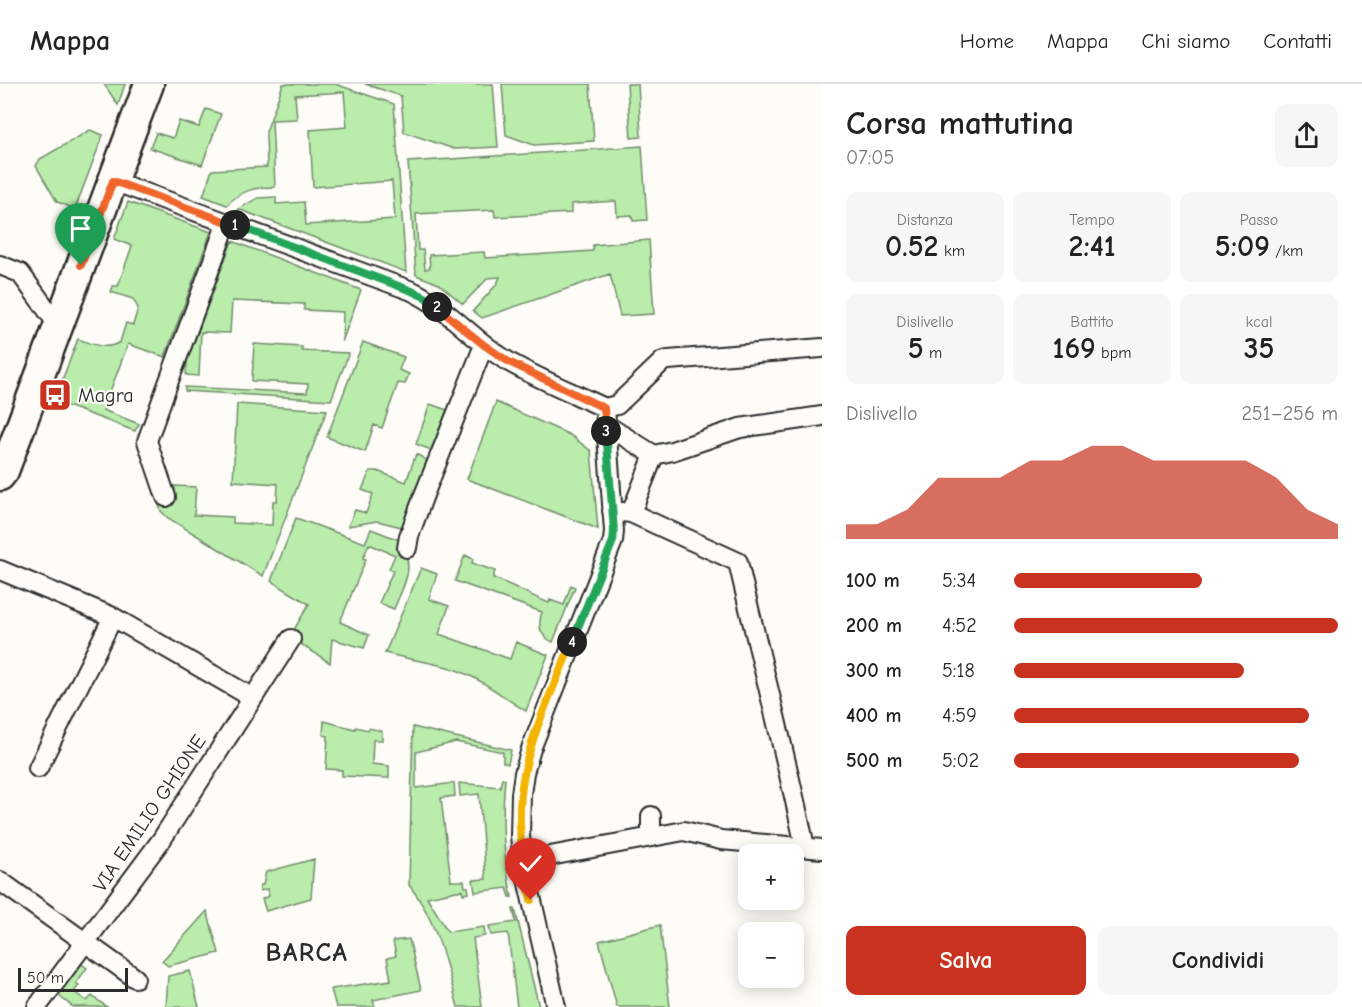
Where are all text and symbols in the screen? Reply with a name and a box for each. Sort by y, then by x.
text: Mappa [30,25,110,57]
text: Home [960,29,1014,53]
text: Mappa [1047,29,1109,53]
text: Chi siamo [1142,29,1230,53]
text: Contatti [1263,29,1332,53]
text: Corsa mattutina [846,104,1074,142]
button: share [1275,104,1338,167]
text: 07:05 [846,146,894,169]
pin [55,203,106,265]
pin: 1 [220,210,250,240]
text: Distanza [897,211,953,229]
text: Tempo [1069,211,1115,229]
text: Passo [1240,211,1278,229]
icon: arrive [64,212,97,245]
text: 1 [232,216,238,234]
text: 0.52 [885,229,939,264]
text: 2:41 [1068,229,1116,264]
text: 5:09 [1215,229,1270,264]
text: km [939,242,965,260]
text: /km [1270,242,1303,260]
pin: 2 [422,292,452,322]
text: 2 [433,298,441,316]
text: Dislivello [896,313,954,331]
text: Battito [1070,313,1114,331]
text: kcal [1246,313,1272,331]
text: 5 [908,331,924,366]
text: 169 [1053,331,1096,366]
text: 35 [1244,331,1274,366]
text: m [924,344,942,362]
text: bpm [1096,344,1131,362]
bus stop icon: Magra [37,377,73,413]
place label: Magra [78,384,134,407]
text: Dislivello [846,402,918,425]
text: 251–256 m [1241,402,1338,425]
pin: 3 [591,416,621,446]
text: 3 [602,422,610,440]
text: 100 m [846,569,900,592]
text: 5:34 [942,569,976,592]
text: 200 m [846,614,902,637]
text: 4:52 [942,614,977,637]
pin: 4 [557,627,587,657]
text: 4 [568,633,576,651]
text: 300 m [846,659,902,682]
text: 5:18 [942,659,975,682]
text: 400 m [846,704,901,727]
text: 4:59 [942,704,977,727]
street label: VIA EMILIO GHIONE [88,730,211,896]
text: 500 m [846,749,903,772]
text: 5:02 [942,749,979,772]
pin [505,838,556,900]
map controls [738,844,804,988]
button: + [738,844,804,910]
icon: check [514,847,547,880]
button: − [738,922,804,988]
button: Salva [846,926,1086,995]
button: Condividi [1098,926,1338,995]
district label: BARCA [266,938,348,968]
scale bar [18,965,128,992]
text: 50 m [27,969,64,987]

